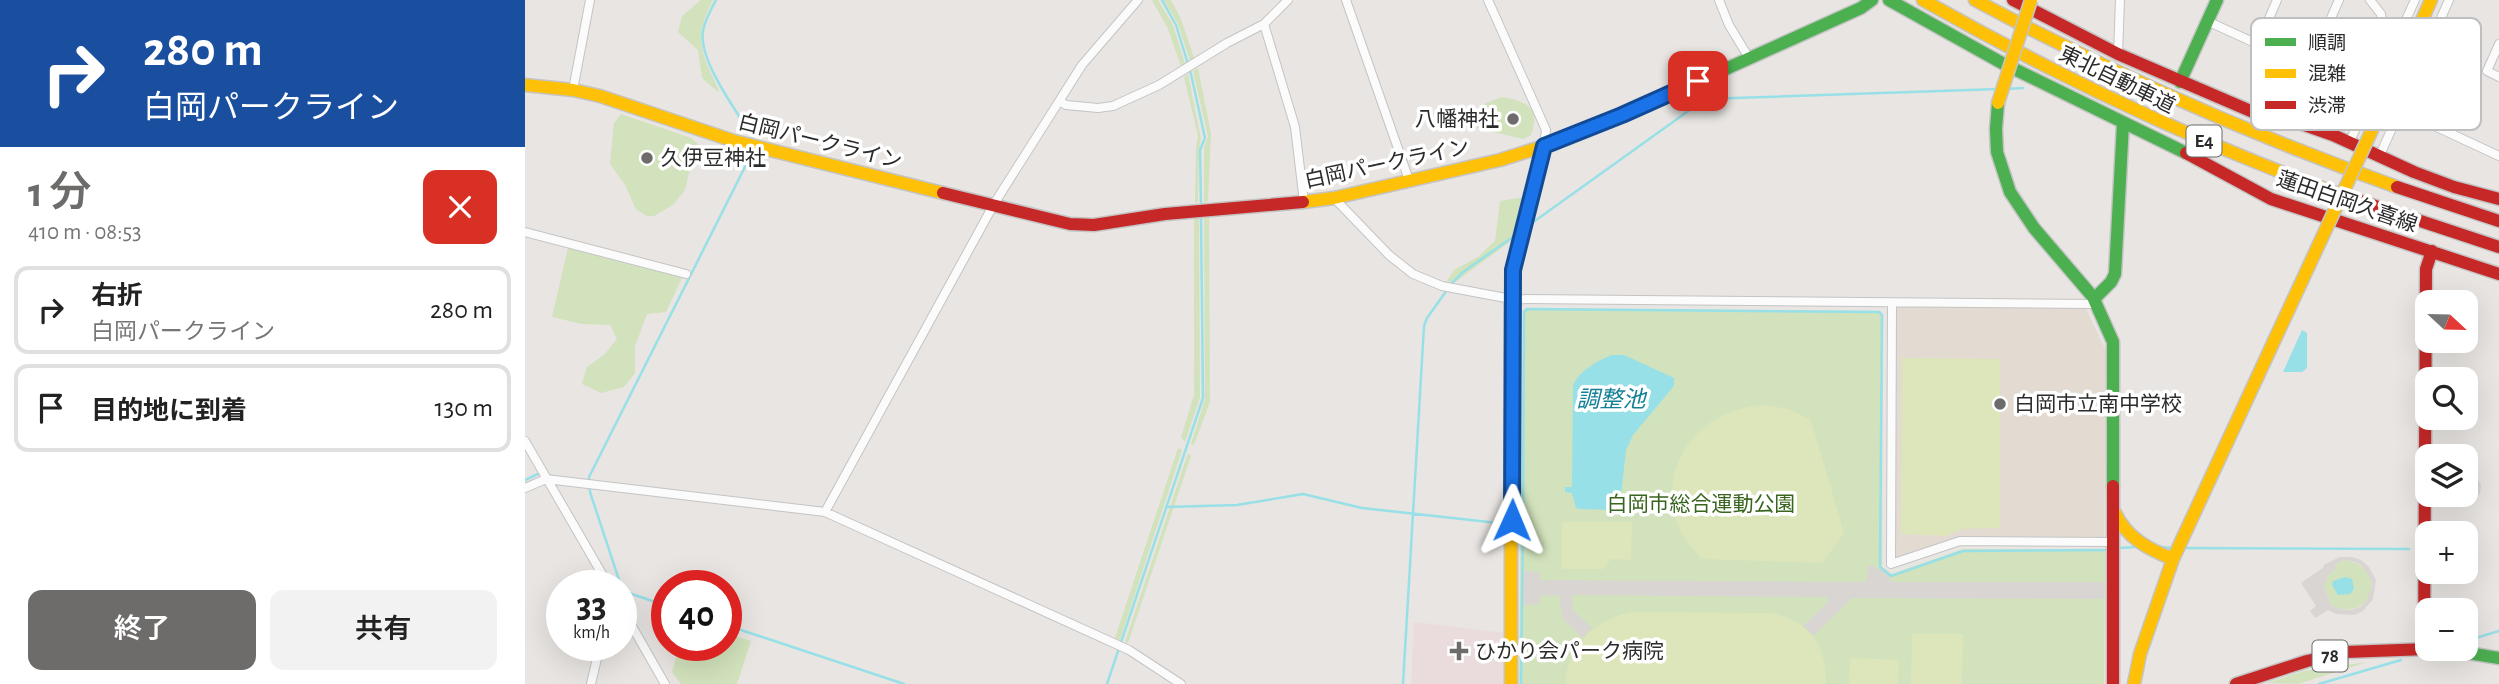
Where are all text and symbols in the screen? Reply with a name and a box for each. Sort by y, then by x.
legend [2251,18,2481,130]
text: 280 m [143,26,263,75]
icon: right [28,28,119,119]
text: 順調 [2308,33,2346,53]
street label: 東北自動車道 [2056,42,2179,117]
pin [1668,51,1728,111]
icon: arrive [1679,62,1717,100]
text: 混雑 [2308,63,2346,84]
text: 白岡パークライン [143,92,399,124]
text: 渋滞 [2308,95,2346,116]
place label: 八幡神社 [1415,108,1499,130]
street label: 白岡パークライン [736,111,904,173]
marker: 八幡神社 [1505,111,1521,127]
road number: E4 [2187,125,2221,156]
street label: 白岡パークライン [1302,135,1471,192]
place label: 久伊豆神社 [661,147,766,169]
marker: 久伊豆神社 [639,150,655,166]
street label: 蓮田白岡久喜線 [2274,167,2420,236]
button: close [423,170,497,244]
text: 1 分 [28,172,91,214]
text: 410 m · 08:53 [28,221,142,244]
text: 右折 [91,283,143,309]
north arrow [2415,290,2478,354]
map controls [2415,290,2478,661]
icon: right [32,291,70,329]
text: 280 m [430,297,493,323]
text: 白岡パークライン [91,321,275,344]
button: search [2415,367,2478,430]
water label: 調整池 [1577,387,1648,412]
icon: arrive [32,389,70,427]
place label: 白岡市立南中学校 [2014,393,2182,415]
text: 130 m [435,395,493,421]
marker: 白岡市立南中学校 [1992,396,2008,412]
text: 目的地に到着 [91,398,247,424]
button: layers [2415,444,2478,507]
position arrow [1475,483,1549,557]
park label: 白岡市総合運動公園 [1607,493,1796,515]
button: + [2415,521,2478,584]
speed limit sign: 40 [651,570,742,661]
text: 33 [576,589,607,624]
button: 終了 [28,590,256,670]
button: 共有 [270,590,497,670]
button: − [2415,598,2478,661]
text: km/h [573,624,610,642]
place label: ひかり会パーク病院 [1475,640,1664,662]
road number: 78 [2312,640,2347,671]
marker: ひかり会パーク病院 [1449,641,1469,661]

